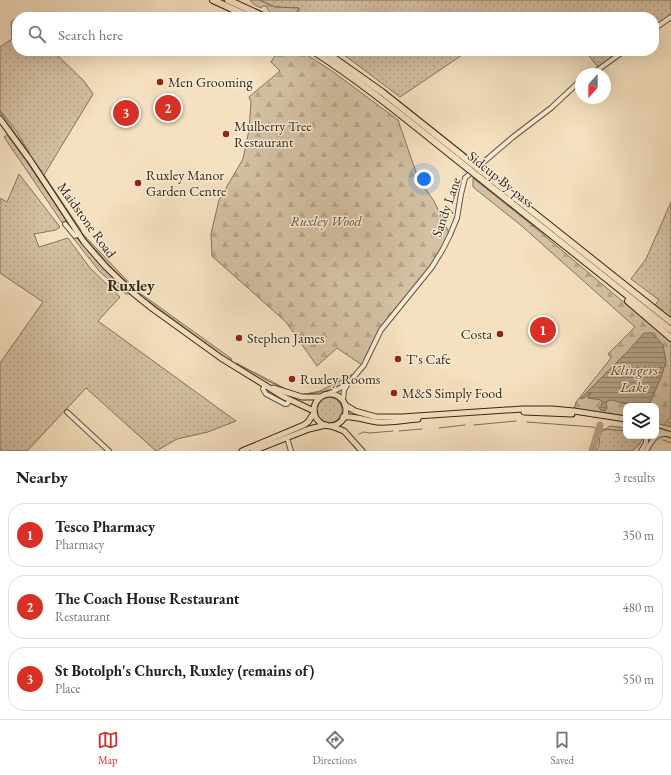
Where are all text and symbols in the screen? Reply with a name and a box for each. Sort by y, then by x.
search box [12,12,659,56]
icon: search [26,23,48,45]
text: Search here [58,25,123,44]
north arrow [575,68,611,104]
place label: Men Grooming [168,73,253,91]
marker: Men Grooming [155,77,165,87]
pin: 2 [155,93,181,123]
pin: 3 [113,98,139,128]
place label: Mulberry Tree Restaurant [234,117,312,151]
marker: Mulberry Tree Restaurant [221,129,231,139]
street label: Sidcup By-pass [464,147,538,211]
place label: Ruxley Manor Garden Centre [146,166,227,200]
your location [414,169,434,189]
street label: Sandy Lane [427,174,465,239]
marker: Ruxley Manor Garden Centre [133,178,143,188]
street label: Maidstone Road [53,179,121,262]
park label: Ruxley Wood [290,212,362,230]
district label: Ruxley [107,275,155,296]
pin: 1 [530,315,556,345]
place label: Costa [461,325,492,343]
place label: Stephen James [247,329,325,347]
marker: Costa [495,329,505,339]
marker: Stephen James [234,333,244,343]
place label: T's Cafe [406,350,451,368]
marker: T's Cafe [393,354,403,364]
water label: Klingers Lake [609,360,659,396]
place label: Ruxley Rooms [300,370,381,388]
marker: Ruxley Rooms [287,374,297,384]
place label: M&S Simply Food [402,384,503,402]
marker: M&S Simply Food [389,388,399,398]
map controls [623,403,659,439]
button: layers [623,403,659,439]
text: Nearby [16,466,68,488]
text: 3 results [614,469,655,486]
text: Tesco Pharmacy [55,517,155,536]
text: 1 [27,527,33,544]
text: 350 m [623,527,654,544]
text: Pharmacy [55,536,104,553]
text: The Coach House Restaurant [55,589,240,608]
text: 2 [27,599,33,616]
text: 480 m [623,599,654,616]
text: Restaurant [55,608,110,625]
text: St Botolph's Church, Ruxley (remains of) [55,661,314,680]
text: 3 [27,671,33,688]
text: 550 m [623,671,654,688]
text: Place [55,680,81,697]
tab: Map [97,729,119,767]
tab: Directions [313,729,357,767]
tab: Saved [551,729,574,767]

